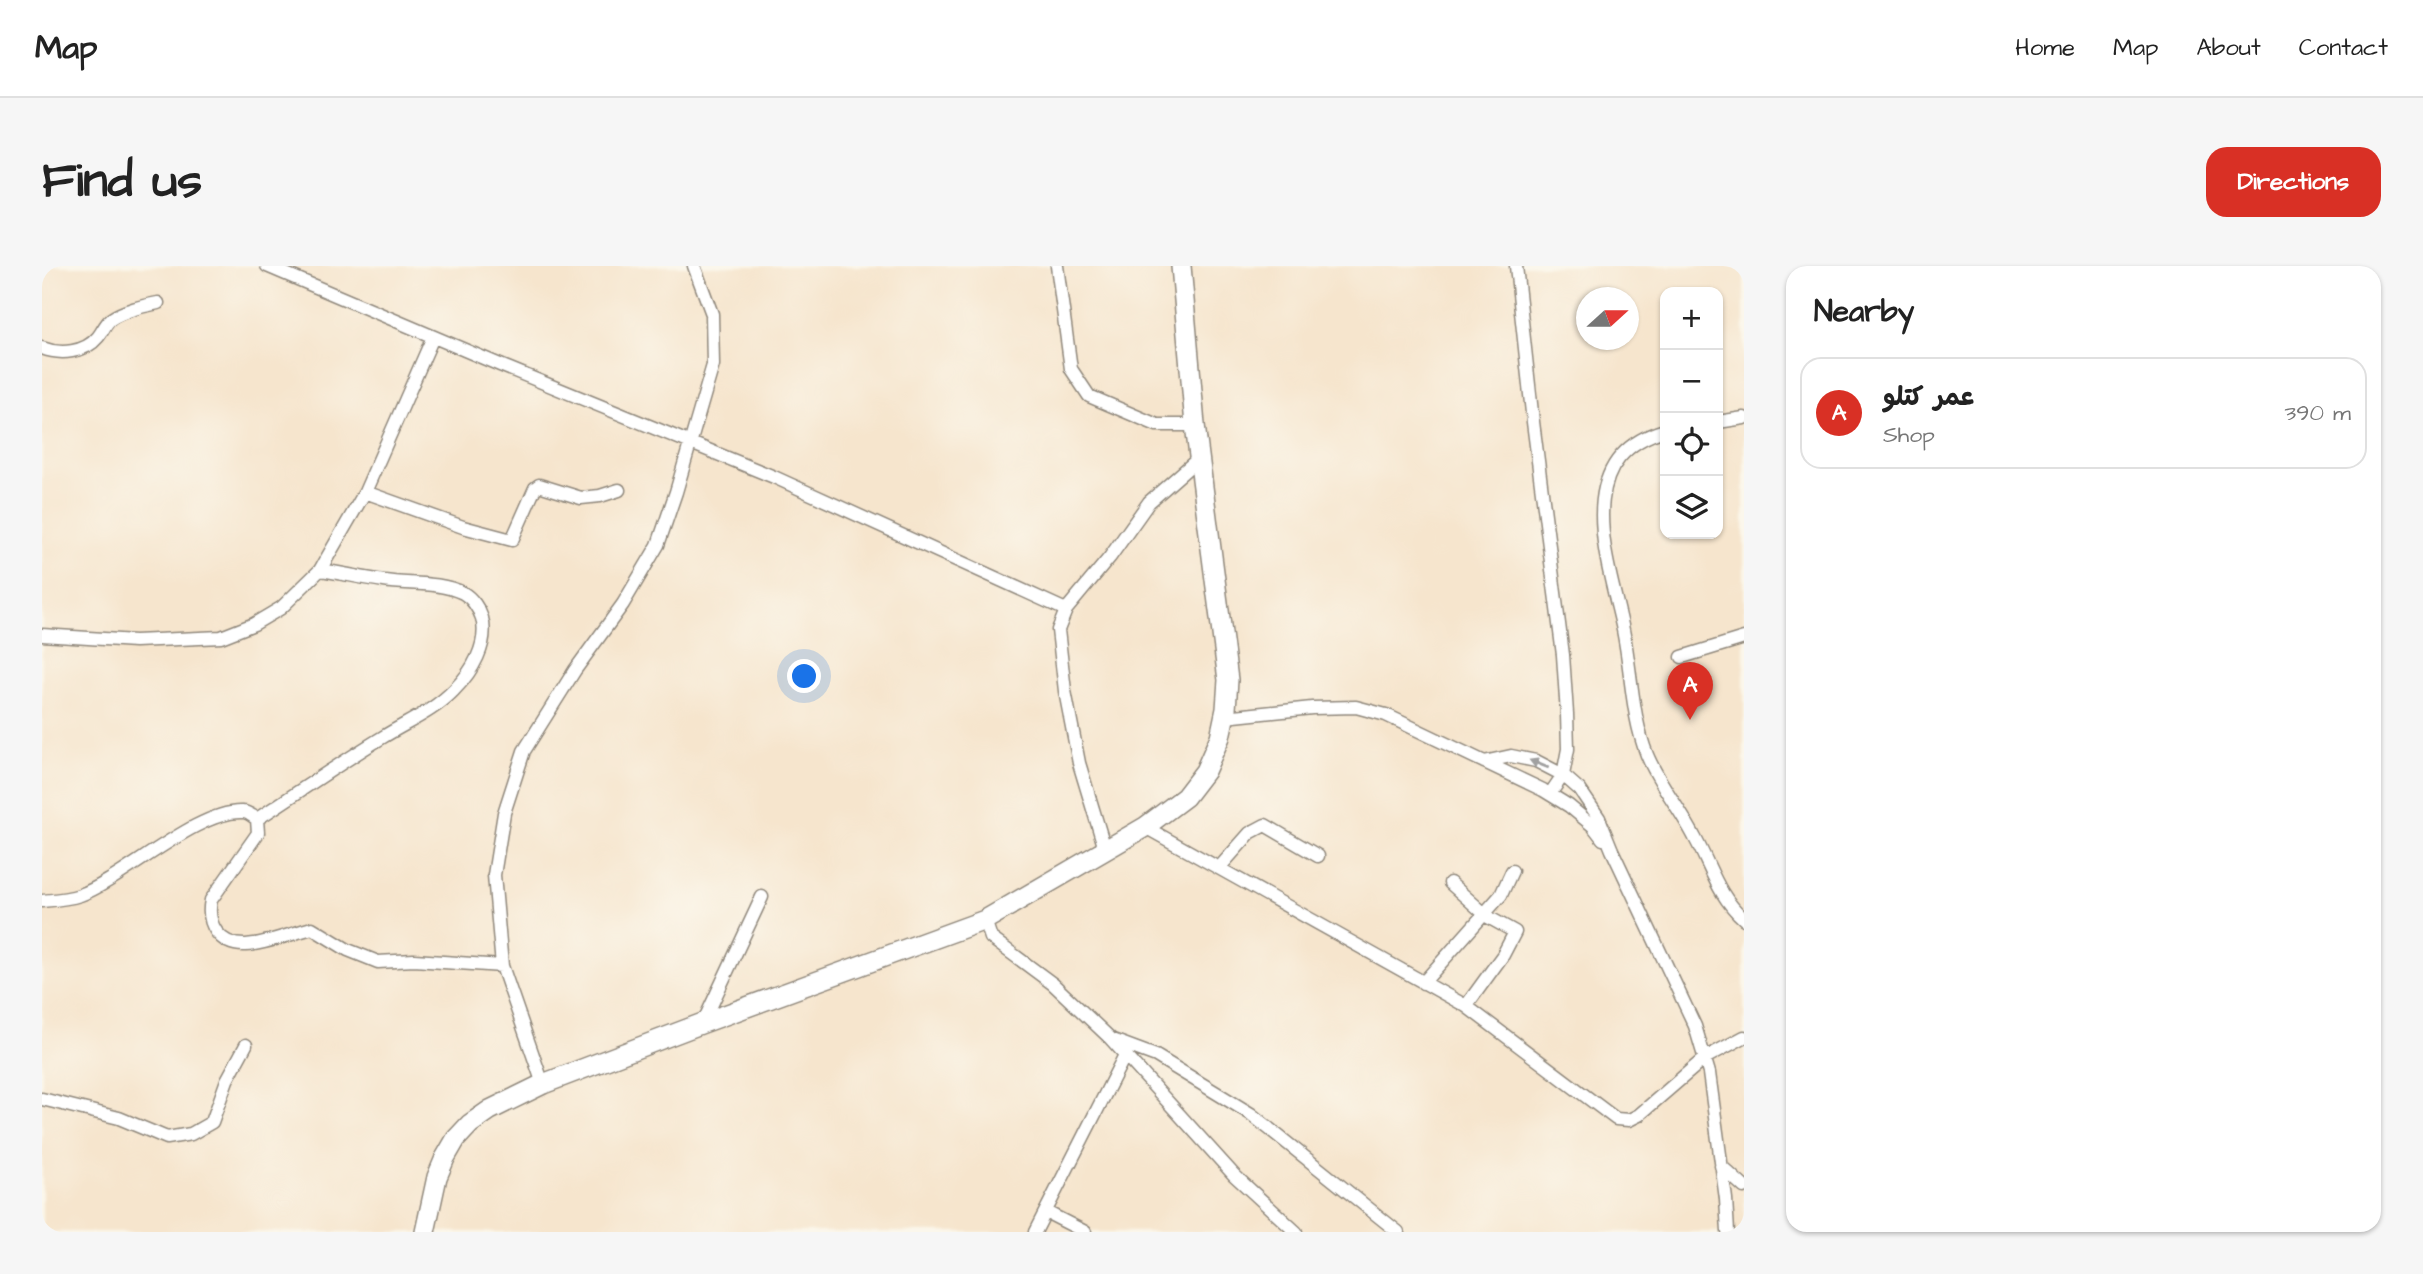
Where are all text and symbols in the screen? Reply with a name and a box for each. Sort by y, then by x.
text: Map [35,25,97,71]
text: Home [2015,31,2075,65]
text: Map [2113,31,2158,65]
text: About [2196,31,2261,65]
text: Contact [2299,31,2388,65]
button: Directions [2206,147,2381,217]
text: Find us [42,148,202,216]
north arrow [1576,287,1639,350]
map controls [1660,287,1723,539]
button: + [1660,287,1723,350]
text: Nearby [1814,291,1914,333]
button: − [1660,350,1723,413]
text: عمر كتلو [1883,379,1974,415]
text: A [1832,397,1846,429]
text: 390 m [2285,397,2351,429]
button: locate [1660,413,1723,476]
text: Shop [1883,419,1935,451]
button: layers [1660,476,1723,539]
your location [787,659,821,693]
pin: A [1667,662,1713,720]
one-way arrow [1529,758,1550,769]

